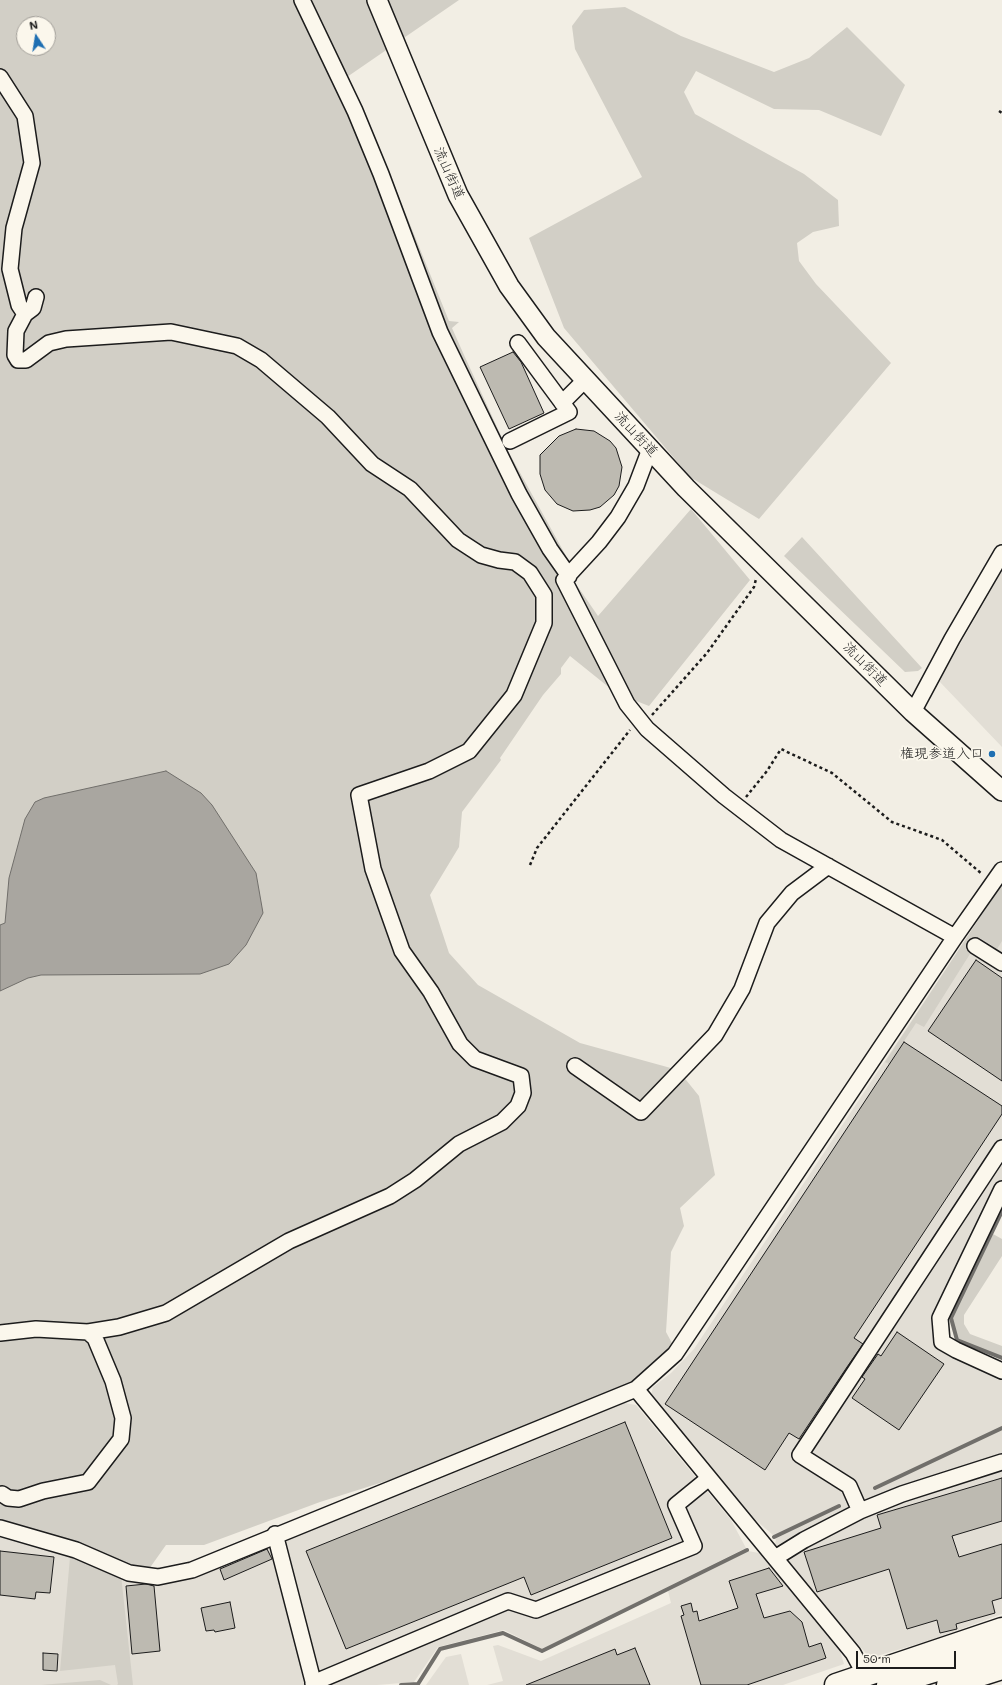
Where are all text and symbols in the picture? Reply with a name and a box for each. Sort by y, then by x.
north arrow [16,16,56,56]
text: N [28,17,39,33]
street label: 流山街道 [430,144,468,202]
street label: 流山街道 [611,408,661,460]
street label: 流山街道 [839,638,891,690]
place label: 権現参道入口 [900,746,984,762]
marker: 権現参道入口 [987,749,997,759]
scale bar [858,1643,958,1669]
text: 50 m [863,1650,891,1666]

